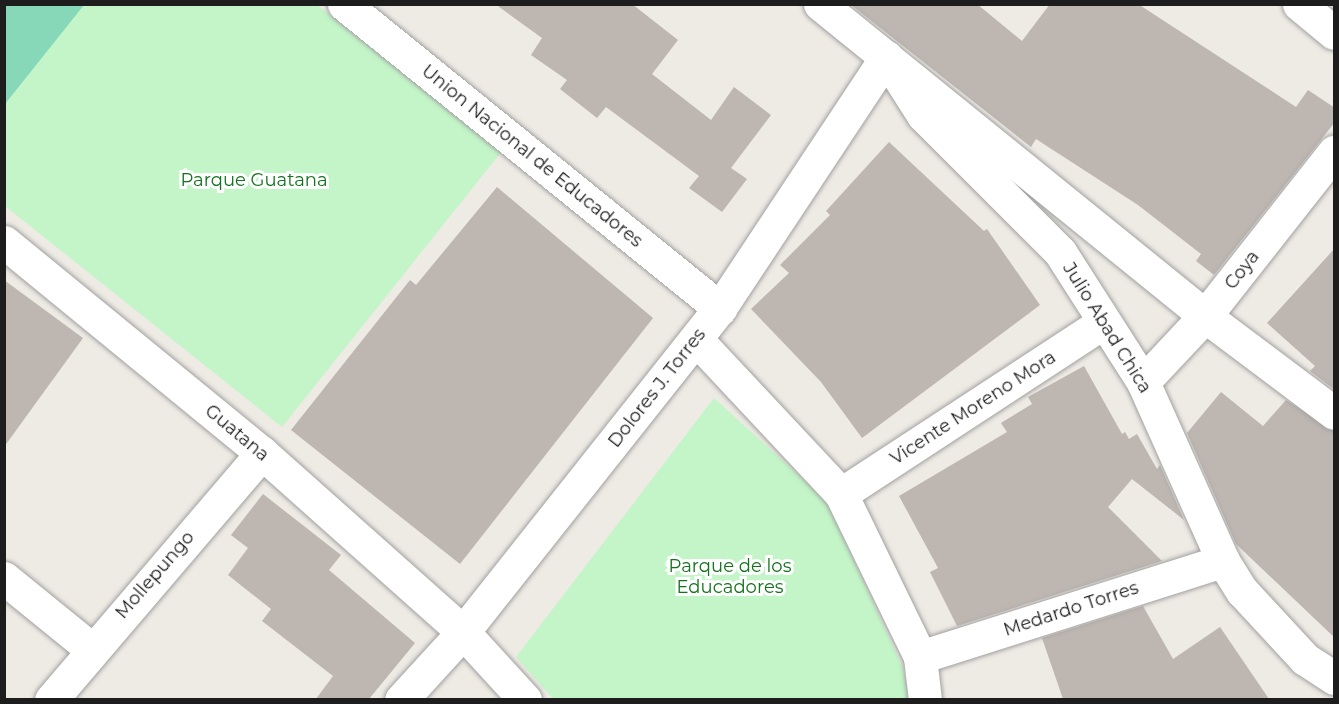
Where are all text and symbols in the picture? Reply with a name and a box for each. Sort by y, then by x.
street label: Union Nacional de Educadores [417,60,647,252]
park label: Parque Guatana [180,169,328,191]
street label: Coya [1220,246,1264,294]
street label: Julio Abad Chica [1058,259,1156,397]
street label: Dolores J. Torres [604,324,710,452]
street label: Vicente Moreno Mora [886,346,1060,470]
street label: Guatana [201,400,273,466]
street label: Mollepungo [111,527,199,623]
park label: Parque de los Educadores [669,556,791,598]
street label: Medardo Torres [1001,577,1141,641]

